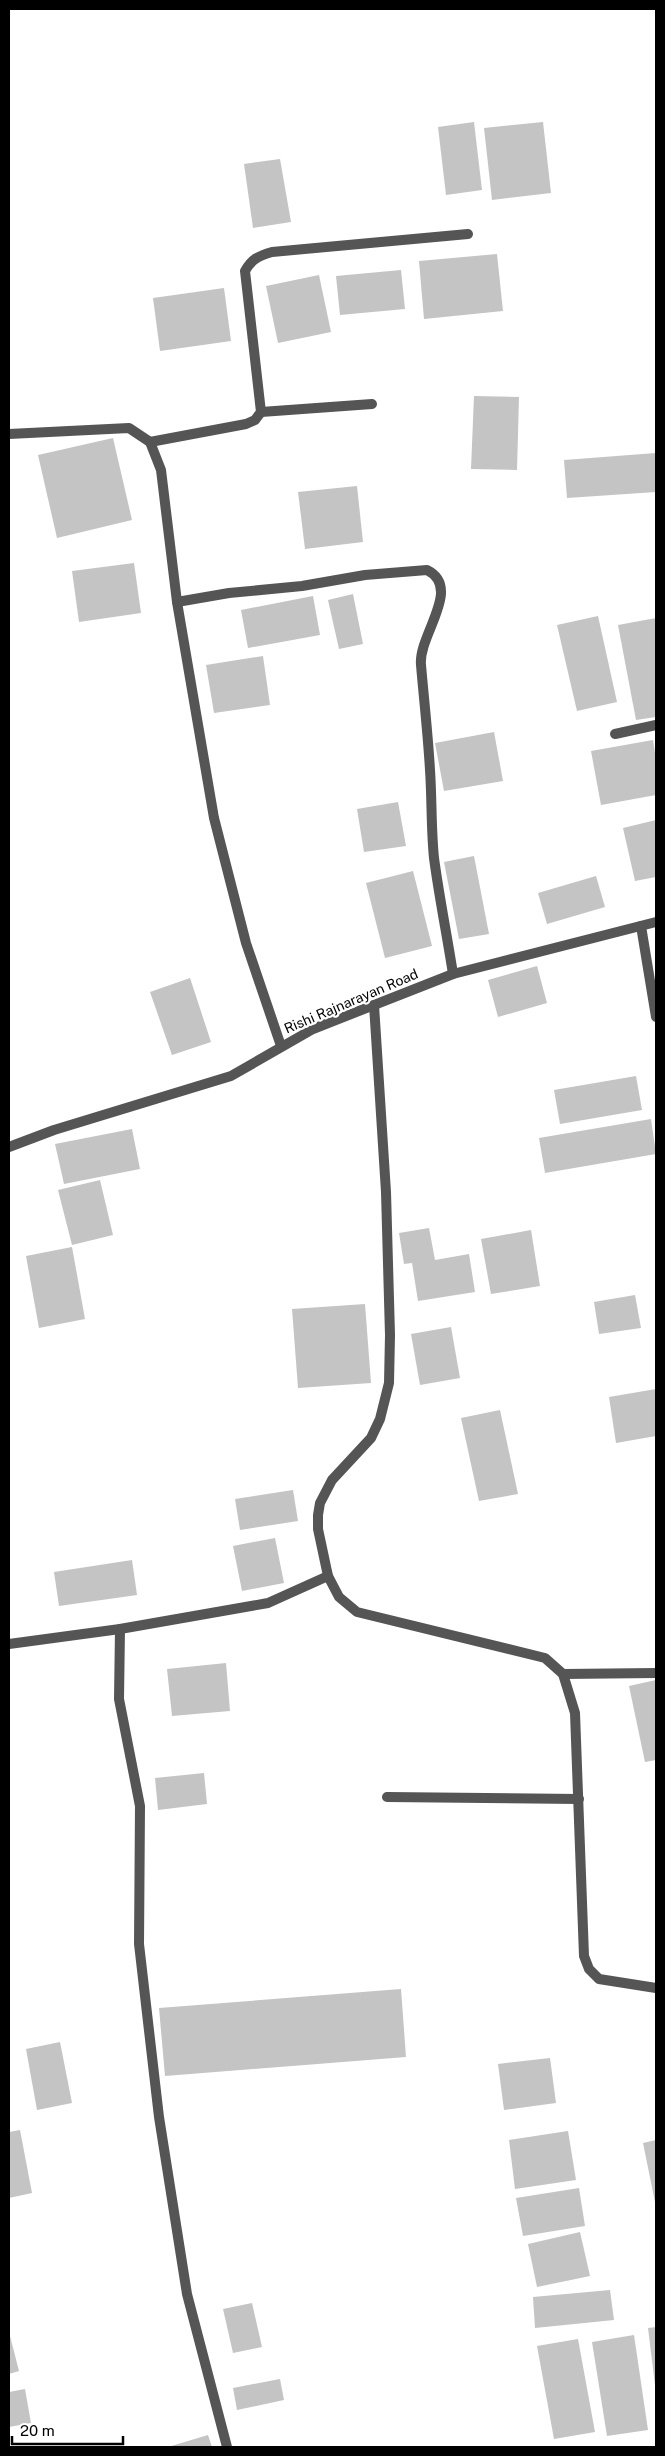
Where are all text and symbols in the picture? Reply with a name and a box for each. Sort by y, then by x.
street label: Rishi Rajnarayan Road [282,966,420,1036]
scale bar [12,2414,124,2446]
text: 20 m [20,2422,55,2439]

